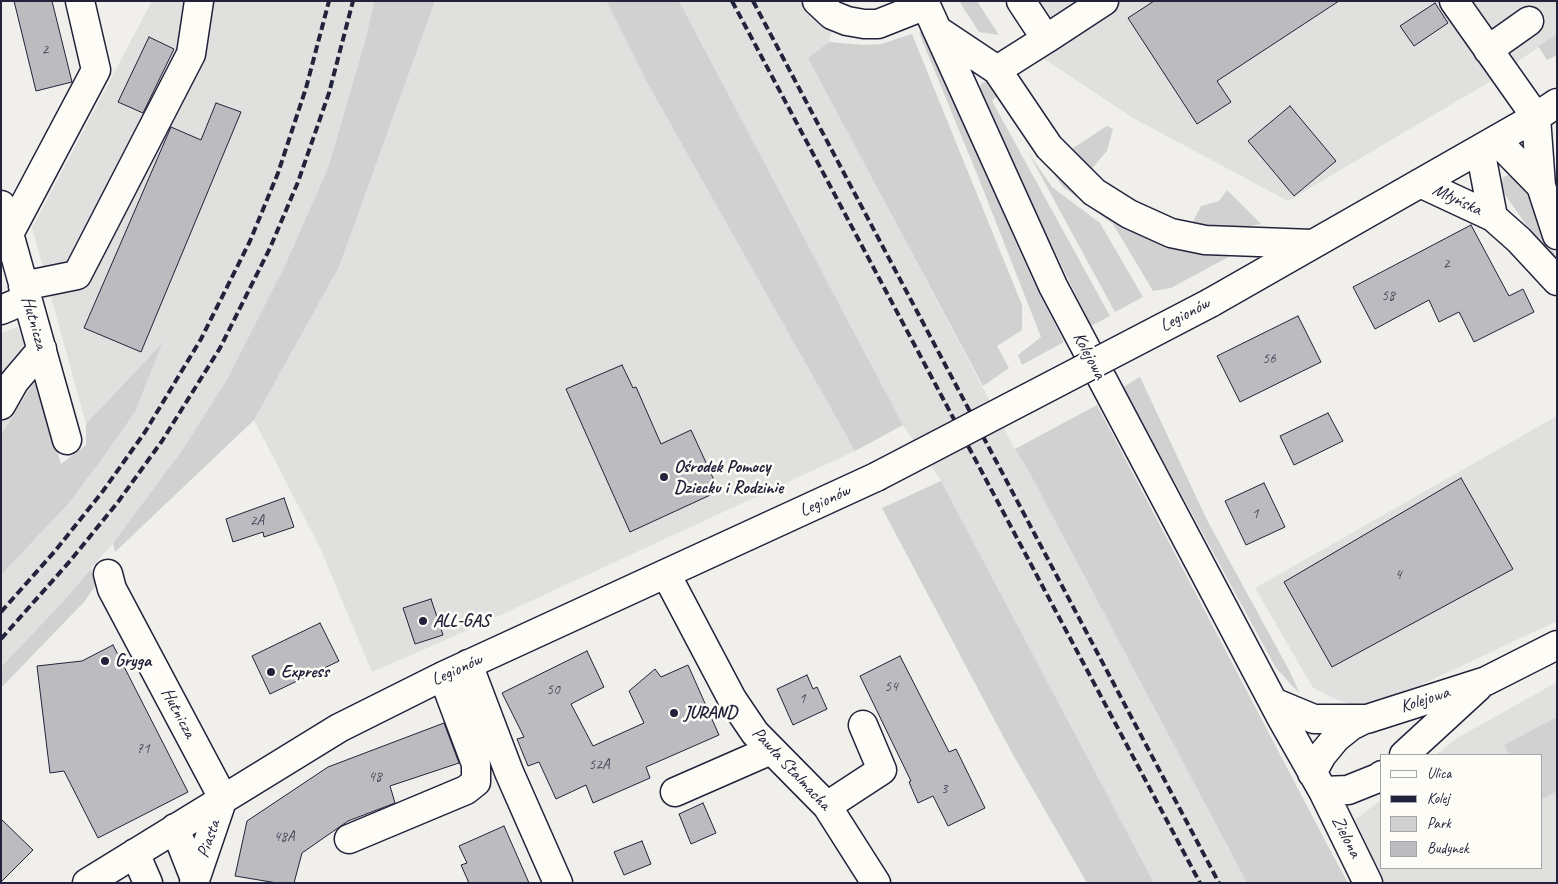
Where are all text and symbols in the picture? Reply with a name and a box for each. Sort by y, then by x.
house number: 2 [42,41,48,59]
street label: Młyńska [1429,179,1485,221]
house number: 2 [1443,255,1449,273]
house number: 58 [1381,287,1395,305]
street label: Legionów [1156,293,1214,337]
street label: Hutnicza [16,294,52,352]
street label: Kolejowa [1068,329,1110,383]
house number: 56 [1262,350,1276,368]
place label: Ośrodek Pomocy Dziecku i Rodzinie [674,456,783,498]
marker: Ośrodek Pomocy Dziecku i Rodzinie [658,471,670,483]
street label: Legionów [796,480,854,522]
house number: 1 [1252,505,1258,523]
house number: 2A [250,512,264,530]
house number: 4 [1395,566,1401,584]
place label: ALL-GAS [433,610,489,632]
marker: ALL-GAS [417,615,429,627]
street label: Legionów [428,649,486,691]
place label: Gryga [115,650,151,672]
marker: Gryga [99,655,111,667]
place label: Express [281,661,329,683]
marker: Express [265,666,277,678]
house number: 54 [884,678,898,696]
house number: 50 [546,681,560,699]
street label: Kolejowa [1398,682,1452,718]
street label: Hutnicza [156,684,200,742]
house number: 1 [799,690,805,708]
place label: JURAND [684,702,737,724]
marker: JURAND [668,707,680,719]
street label: Pawła Stalmacha [747,723,835,815]
house number: 71 [136,740,150,758]
legend [1380,754,1543,869]
house number: 52A [588,756,610,774]
text: Ulica [1427,764,1451,783]
house number: 48 [368,768,382,786]
house number: 3 [941,780,947,798]
text: Kolej [1427,789,1450,808]
street label: Zielona [1326,813,1366,861]
text: Park [1427,814,1451,833]
street label: Piasta [193,817,225,861]
house number: 48A [273,828,295,846]
text: Budynek [1427,839,1468,858]

